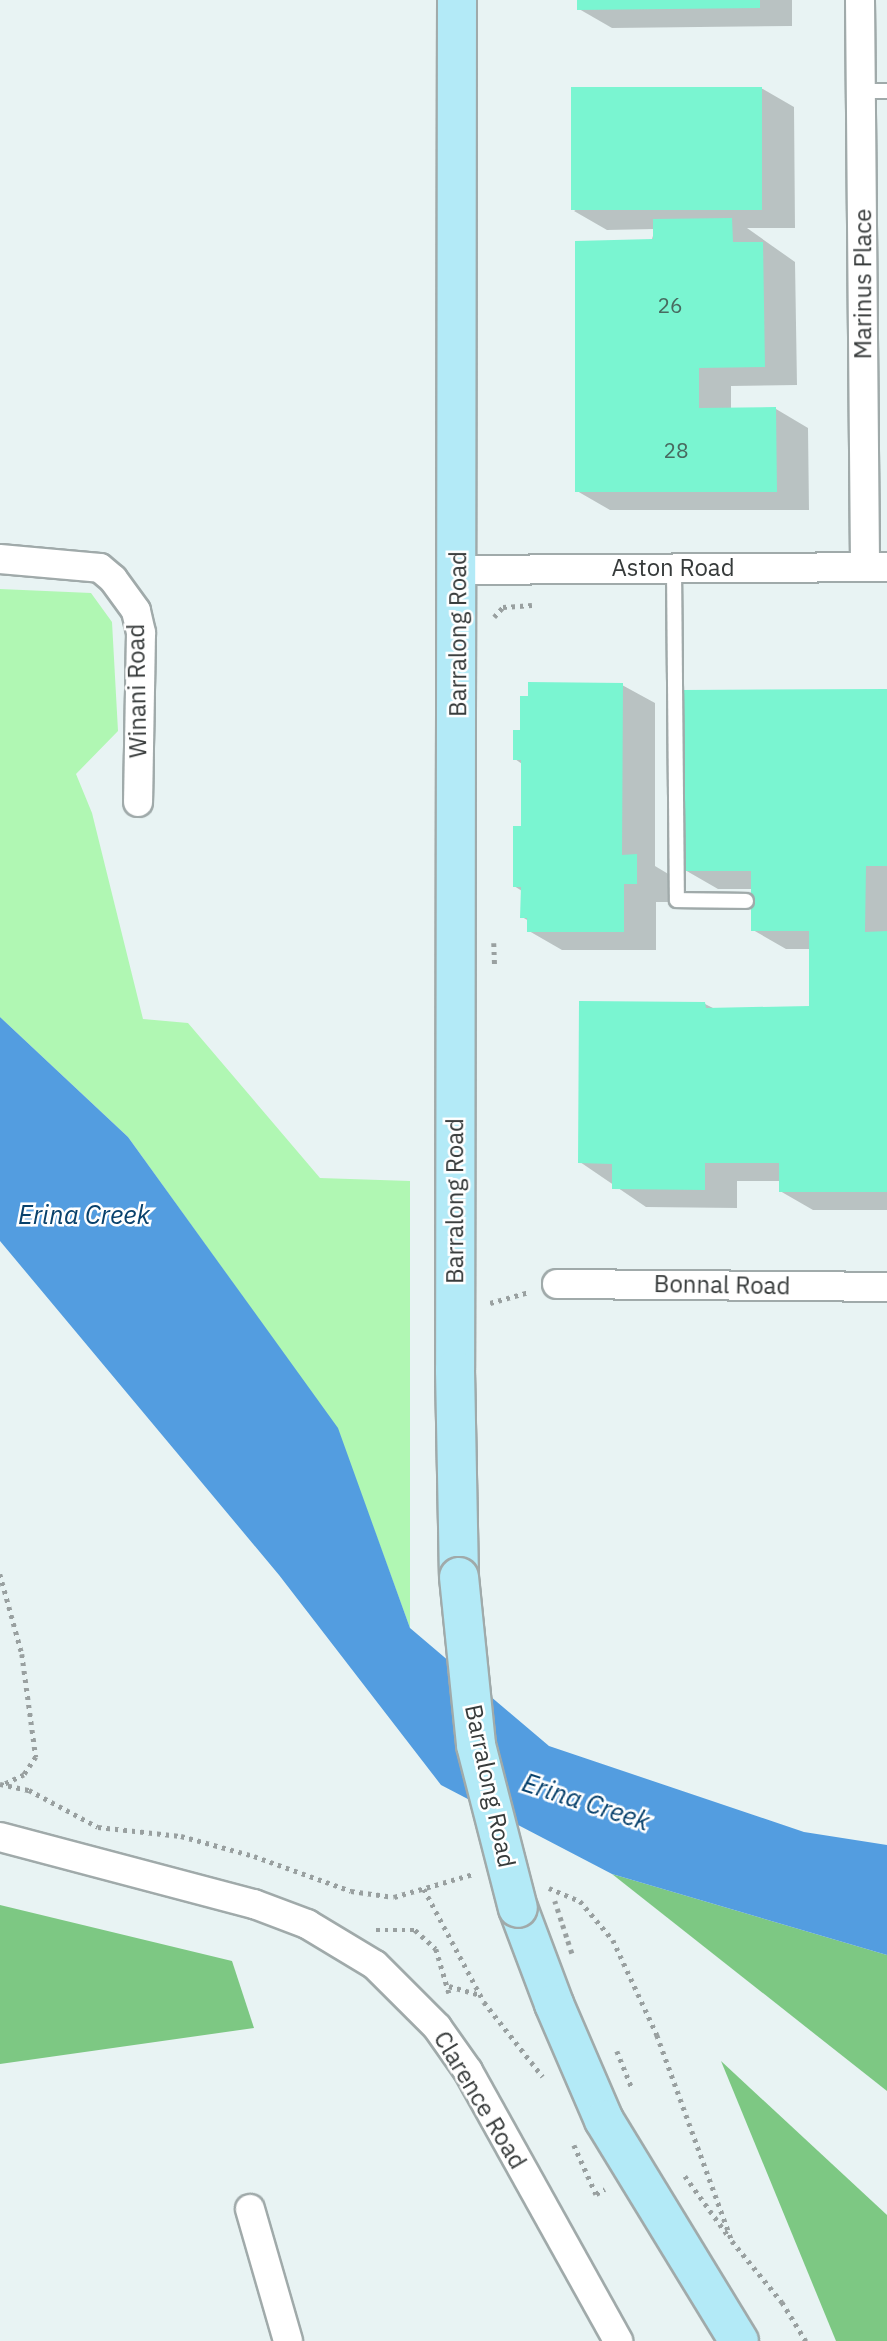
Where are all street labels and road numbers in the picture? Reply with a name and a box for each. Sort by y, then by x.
street label: Marinus Place [849,209,877,359]
street label: Barralong Road [444,551,472,717]
street label: Aston Road [611,554,735,582]
street label: Winani Road [121,624,153,758]
street label: Barralong Road [441,1118,469,1284]
street label: Bonnal Road [653,1269,791,1301]
street label: Barralong Road [459,1702,521,1870]
street label: Clarence Road [428,2026,532,2174]

